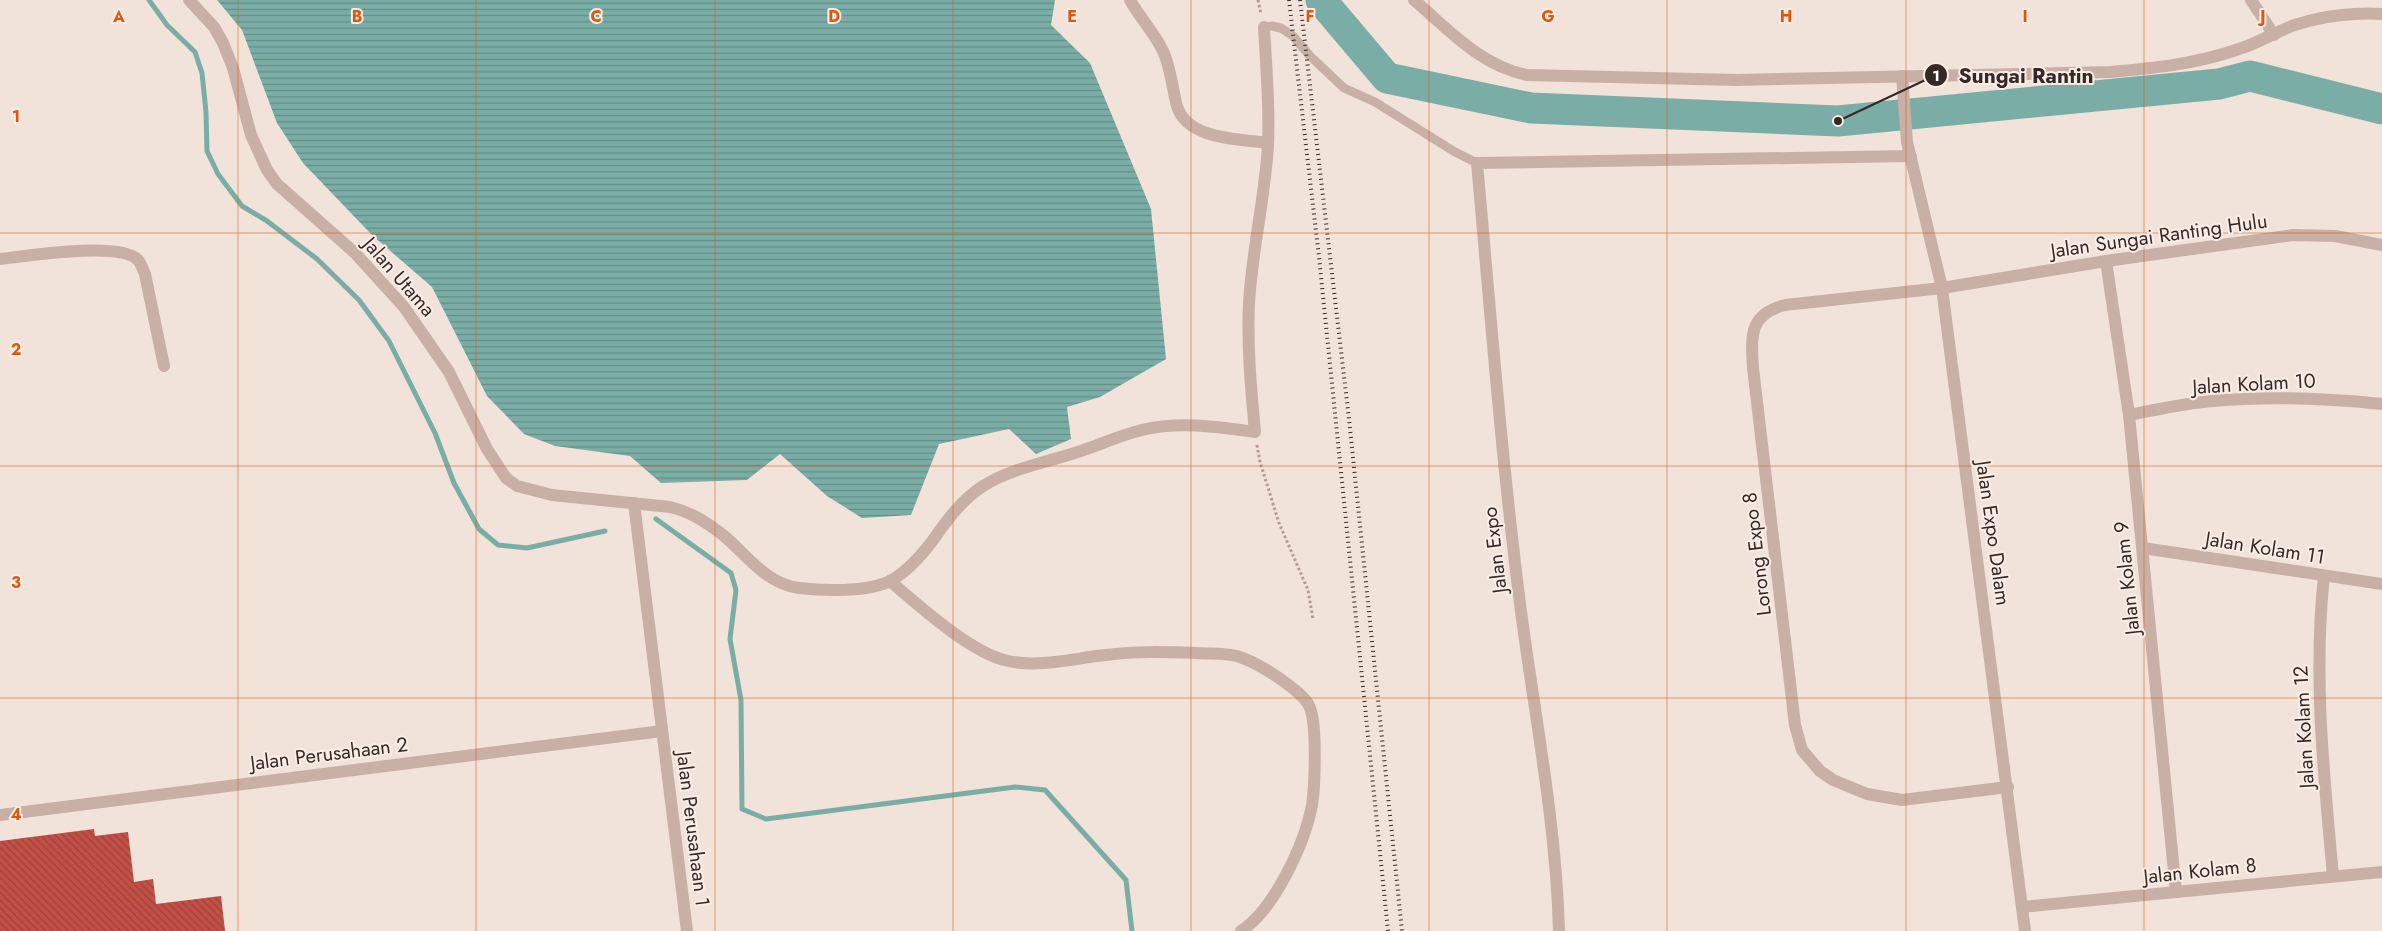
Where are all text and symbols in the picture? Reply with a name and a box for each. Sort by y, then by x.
text: A [112,5,125,28]
text: B [352,5,362,28]
text: C [590,5,602,28]
text: D [828,5,840,28]
text: E [1067,5,1077,28]
text: F [1306,5,1314,28]
text: G [1541,5,1555,28]
text: H [1780,5,1792,28]
text: I [2022,5,2028,28]
text: J [2257,5,2266,28]
callout: Sungai Rantin [1924,57,2104,93]
text: Sungai Rantin [1958,61,2094,91]
text: 1 [1932,65,1940,87]
text: 1 [12,105,20,128]
street label: Jalan Sungai Ranting Hulu [2046,206,2269,266]
street label: Jalan Utama [354,229,442,323]
text: 2 [11,338,21,361]
street label: Jalan Kolam 10 [2189,366,2316,402]
street label: Jalan Expo Dalam [1968,456,2018,607]
street label: Lorong Expo 8 [1735,491,1779,617]
street label: Jalan Expo [1475,505,1515,598]
street label: Jalan Kolam 9 [2107,520,2148,639]
street label: Jalan Kolam 11 [2200,524,2327,572]
text: 3 [11,571,21,594]
street label: Jalan Kolam 12 [2286,665,2322,792]
street label: Jalan Perusahaan 2 [246,730,409,778]
street label: Jalan Perusahaan 1 [669,747,717,908]
text: 4 [10,803,22,826]
street label: Jalan Kolam 8 [2139,851,2258,892]

